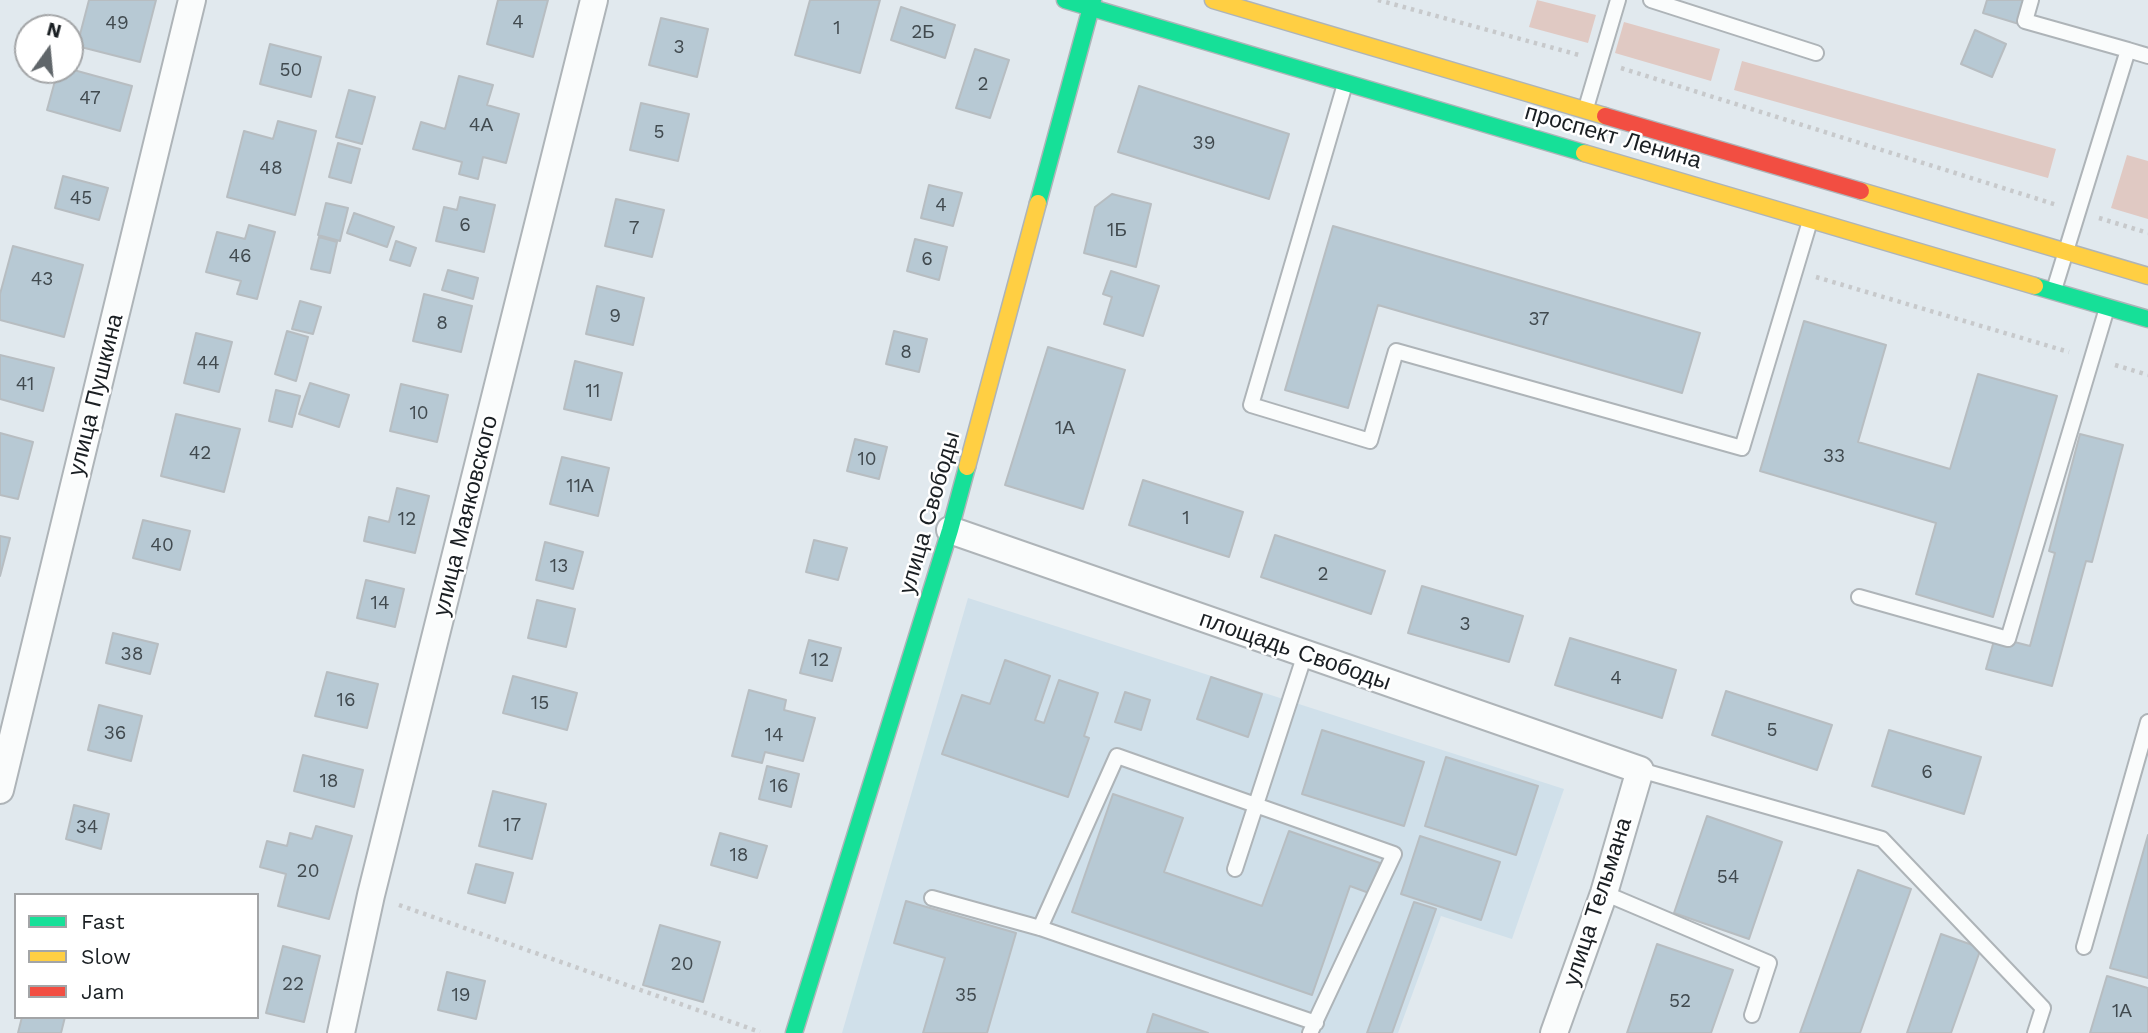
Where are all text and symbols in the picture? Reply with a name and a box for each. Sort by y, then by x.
house number: 4 [512,11,524,33]
house number: 49 [105,12,129,34]
north arrow [14,14,84,84]
text: N [44,17,64,43]
house number: 1 [833,17,841,39]
house number: 2Б [911,21,935,43]
house number: 3 [673,36,685,58]
house number: 50 [280,59,302,81]
house number: 2 [977,73,989,95]
house number: 47 [79,87,101,109]
street label: проспект Ленина [1522,99,1704,175]
house number: 4А [469,114,493,136]
house number: 5 [653,121,665,143]
house number: 39 [1193,132,1215,154]
house number: 48 [259,157,283,179]
house number: 45 [70,187,92,209]
house number: 4 [935,194,947,216]
house number: 6 [459,214,471,236]
house number: 7 [629,217,639,239]
house number: 1Б [1107,219,1127,241]
house number: 46 [228,245,252,267]
house number: 6 [921,248,933,270]
house number: 43 [31,268,53,290]
house number: 9 [609,305,621,327]
house number: 37 [1529,308,1549,330]
street label: улица Пушкина [63,311,129,479]
house number: 8 [436,312,448,334]
house number: 8 [900,341,912,363]
house number: 44 [196,352,220,374]
house number: 41 [16,373,34,395]
house number: 11 [586,380,600,402]
house number: 10 [409,402,429,424]
street label: улица Маяковского [428,413,504,619]
house number: 1А [1055,417,1075,439]
street label: улица Свободы [894,429,966,597]
house number: 42 [189,442,211,464]
house number: 33 [1823,445,1845,467]
house number: 10 [857,448,877,470]
house number: 11А [566,475,594,497]
house number: 1 [1182,507,1190,529]
house number: 12 [398,508,416,530]
house number: 40 [150,534,174,556]
house number: 13 [550,555,568,577]
house number: 2 [1317,563,1329,585]
house number: 14 [370,592,390,614]
street label: площадь Свободы [1196,605,1394,697]
house number: 3 [1459,613,1471,635]
house number: 38 [121,643,143,665]
house number: 12 [811,649,829,671]
house number: 4 [1610,667,1622,689]
house number: 16 [337,689,355,711]
house number: 15 [531,692,549,714]
house number: 5 [1766,719,1778,741]
house number: 36 [104,722,126,744]
house number: 14 [764,724,784,746]
house number: 6 [1921,761,1933,783]
house number: 18 [319,770,339,792]
house number: 16 [770,775,788,797]
house number: 17 [503,814,521,836]
street label: улица Тельмана [1558,814,1638,990]
house number: 34 [76,816,98,838]
house number: 18 [729,844,749,866]
house number: 20 [297,860,319,882]
house number: 54 [1717,866,1739,888]
legend [14,893,259,1019]
text: Fast [81,909,125,934]
text: Slow [81,944,131,969]
house number: 20 [671,953,693,975]
house number: 22 [282,973,304,995]
text: Jam [81,979,124,1004]
house number: 19 [451,984,471,1006]
house number: 35 [955,984,977,1006]
house number: 52 [1669,990,1691,1012]
house number: 1А [2112,1000,2132,1022]

